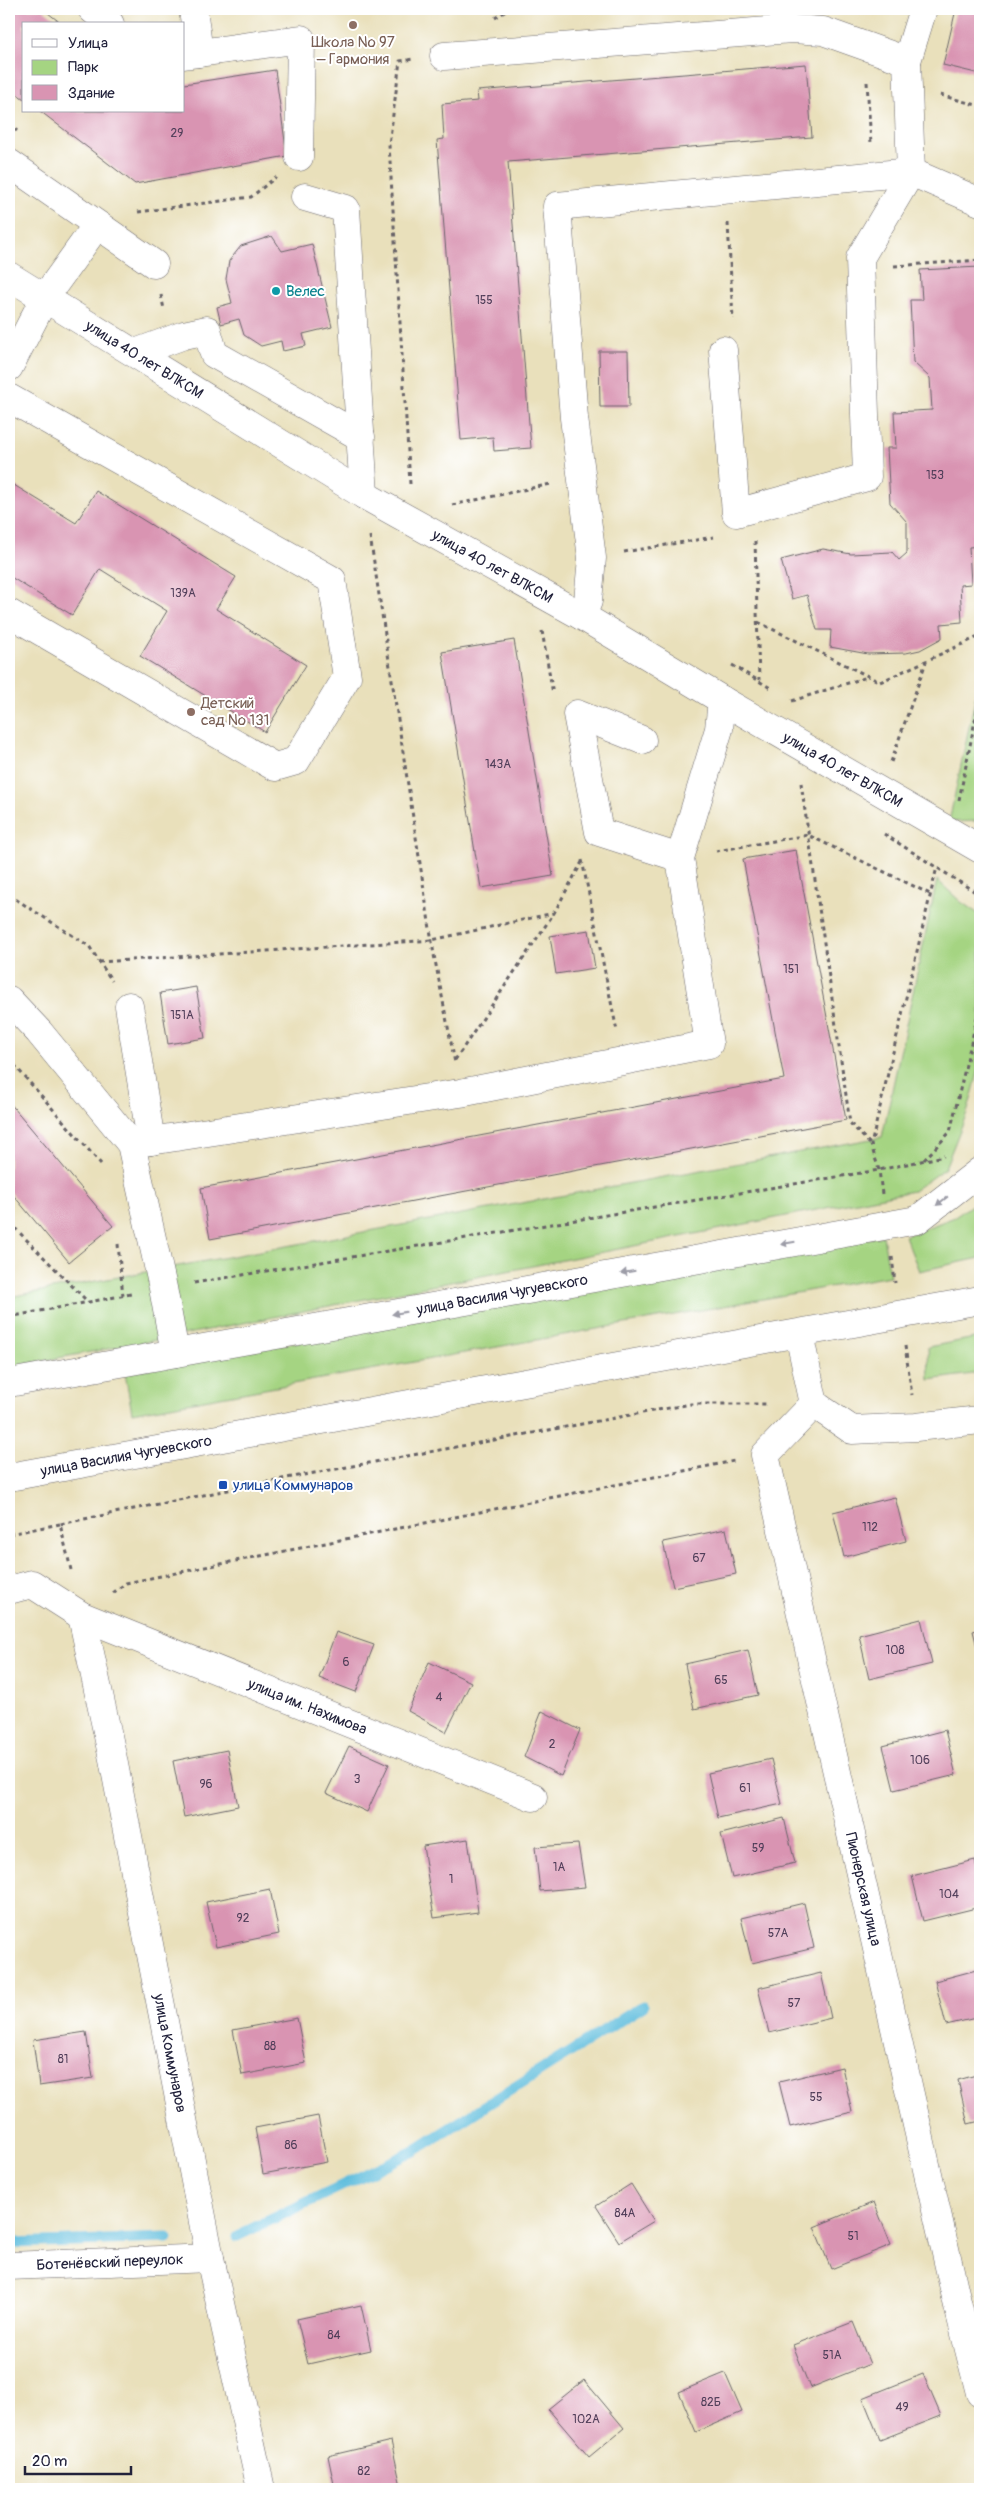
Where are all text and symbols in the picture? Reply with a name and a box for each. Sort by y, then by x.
marker: Школа № 97 – Гармония [347,19,359,31]
legend [22,22,185,112]
place label: Школа № 97 – Гармония [311,33,395,69]
text: Улица [68,34,108,53]
text: Парк [68,58,99,77]
text: Здание [68,84,115,103]
house number: 29 [171,126,183,141]
place label: Велес [286,282,325,301]
marker: Велес [270,285,282,297]
house number: 155 [475,293,493,308]
street label: улица 40 лет ВЛКСМ [81,315,207,403]
house number: 153 [926,468,944,483]
street label: улица 40 лет ВЛКСМ [428,525,556,607]
house number: 139А [170,586,196,601]
place label: Детский сад № 131 [200,694,269,730]
marker: Детский сад № 131 [185,706,197,718]
street label: улица 40 лет ВЛКСМ [778,727,906,812]
house number: 143А [485,757,511,772]
house number: 151 [783,962,799,977]
house number: 151А [170,1008,194,1023]
one-way arrow [936,1195,949,1206]
one-way arrow [779,1240,795,1248]
one-way arrow [619,1268,635,1276]
street label: улица Василия Чугуевского [414,1270,589,1319]
one-way arrow [390,1309,406,1317]
street label: улица Василия Чугуевского [38,1431,213,1481]
place label: улица Коммунаров [232,1476,353,1495]
marker: улица Коммунаров [217,1479,229,1491]
house number: 112 [862,1520,878,1535]
house number: 67 [692,1551,706,1566]
house number: 108 [886,1643,904,1658]
house number: 6 [343,1655,350,1670]
house number: 65 [714,1673,728,1688]
street label: улица им. Нахимова [244,1674,370,1739]
house number: 4 [436,1690,443,1705]
house number: 2 [549,1737,556,1752]
house number: 106 [910,1753,930,1768]
house number: 3 [354,1772,361,1787]
house number: 96 [199,1777,213,1792]
house number: 61 [739,1781,751,1796]
street label: Пионерская улица [841,1831,886,1948]
house number: 59 [752,1841,764,1856]
house number: 1А [553,1860,565,1875]
house number: 1 [449,1872,453,1887]
house number: 104 [939,1887,959,1902]
house number: 92 [237,1911,250,1926]
house number: 57А [768,1926,789,1941]
street label: улица Коммунаров [149,1991,191,2114]
house number: 57 [788,1996,801,2011]
house number: 88 [264,2039,276,2054]
house number: 81 [58,2052,68,2067]
house number: 55 [809,2090,823,2105]
house number: 86 [284,2138,298,2153]
house number: 84А [615,2206,636,2221]
house number: 51 [847,2229,859,2244]
street label: Ботенёвский переулок [36,2250,184,2274]
house number: 84 [327,2328,341,2343]
house number: 51А [823,2348,842,2363]
house number: 82Б [701,2395,721,2410]
house number: 49 [895,2400,909,2415]
house number: 102А [572,2412,600,2427]
scale bar [25,2443,131,2475]
text: 20 m [32,2452,67,2471]
house number: 82 [358,2464,371,2479]

